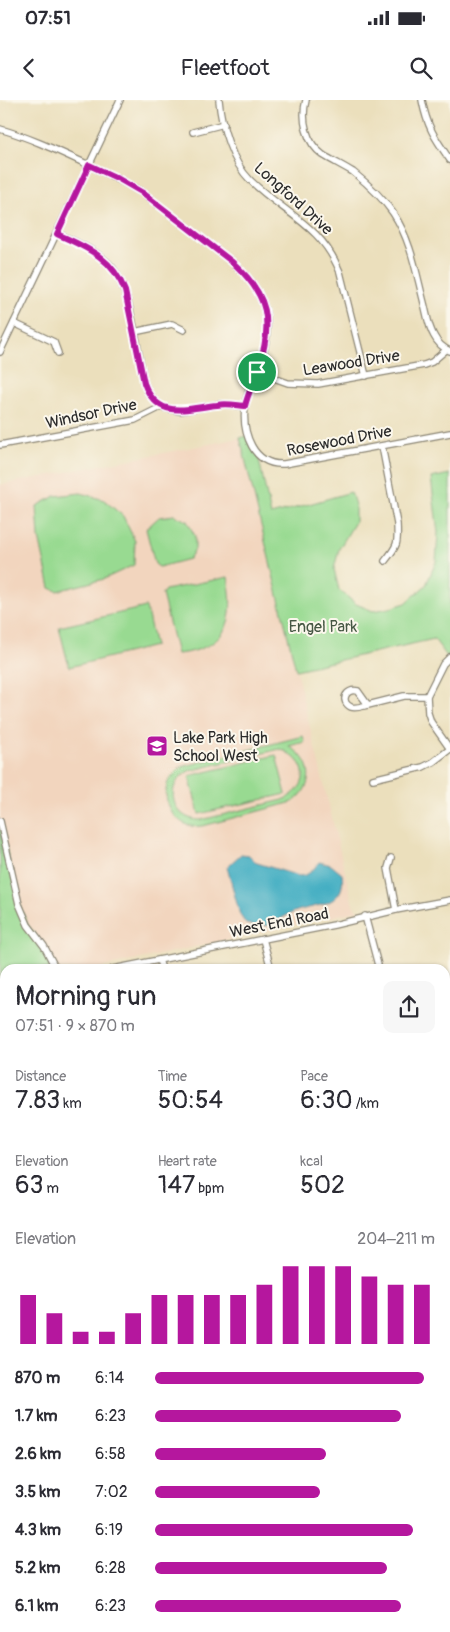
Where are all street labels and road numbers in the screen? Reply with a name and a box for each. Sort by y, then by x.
street label: Longford Drive [250,158,337,240]
street label: Leawood Drive [301,345,401,381]
street label: Windsor Drive [44,395,139,433]
street label: Rosewood Drive [285,421,393,461]
street label: West End Road [228,904,330,942]

